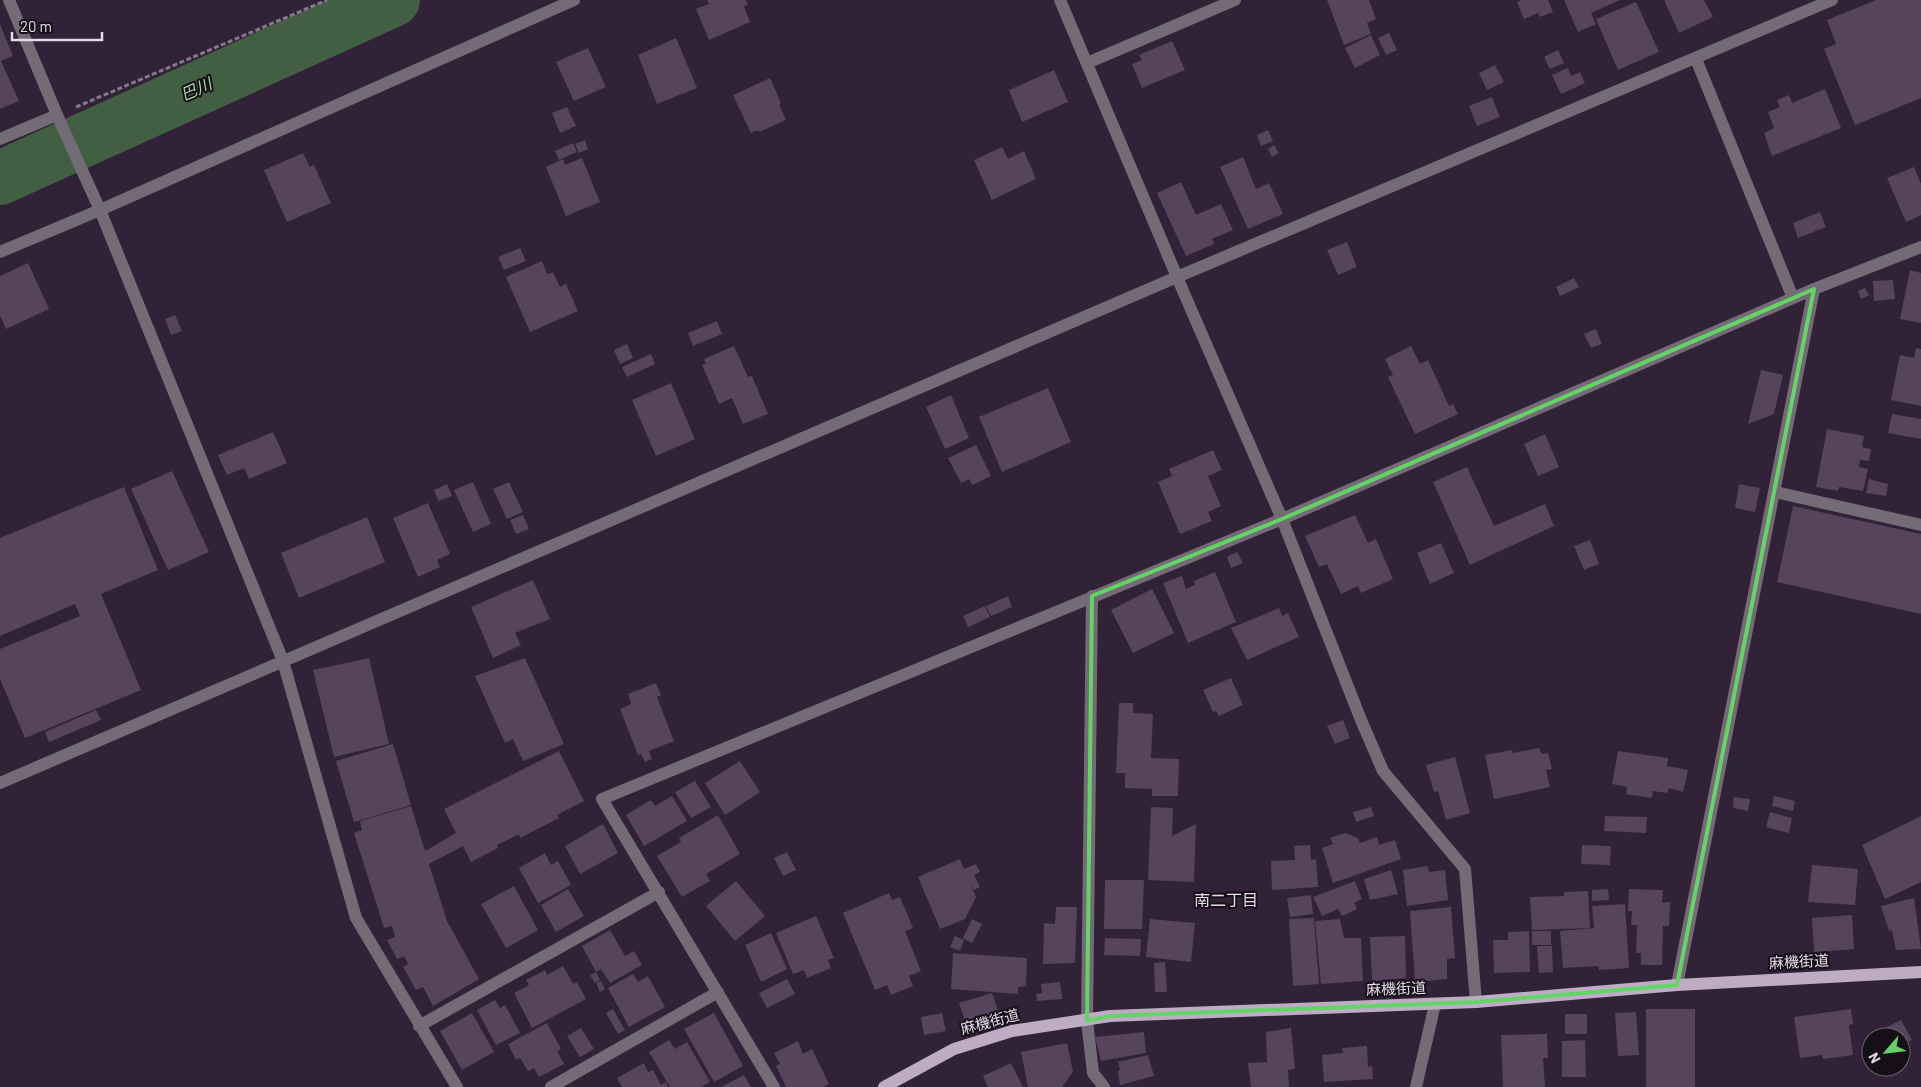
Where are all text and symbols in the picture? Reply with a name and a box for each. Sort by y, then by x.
scale bar [12,10,102,42]
text: 20 m [20,17,52,35]
water label: 巴川 [177,73,216,104]
district label: 南二丁目 [1194,890,1258,909]
street label: 麻機街道 [1769,950,1829,972]
street label: 麻機街道 [1366,978,1426,998]
street label: 麻機街道 [958,1005,1021,1037]
north arrow [1861,1027,1911,1077]
text: N [1864,1050,1884,1066]

